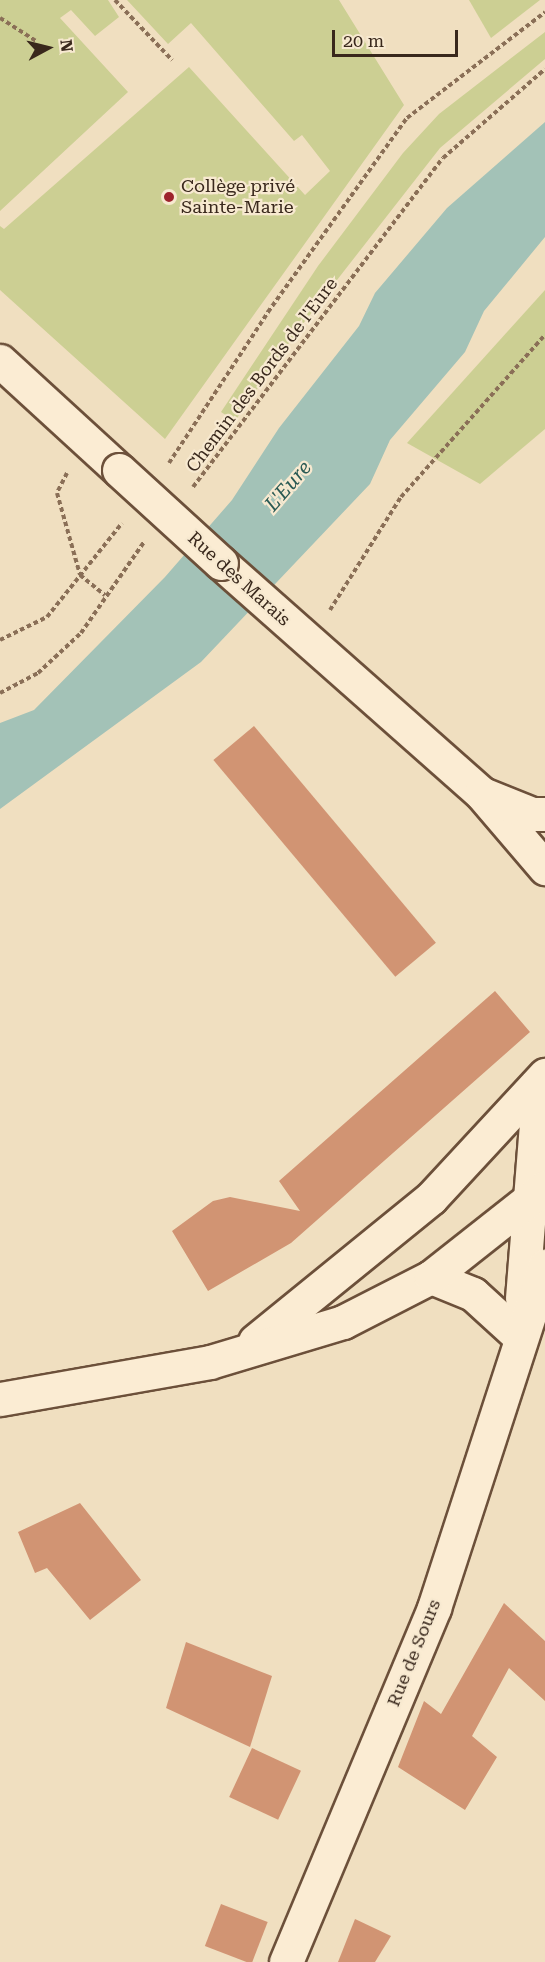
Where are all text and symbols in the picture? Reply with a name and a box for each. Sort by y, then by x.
north arrow [18,18,78,78]
scale bar [335,18,461,56]
text: 20 m [343,30,384,51]
text: N [56,38,77,53]
place label: Collège privé Sainte-Marie [181,176,295,219]
marker: Collège privé Sainte-Marie [162,190,176,204]
street label: Chemin des Bords de l'Eure [182,273,342,477]
water label: L'Eure [260,456,316,516]
street label: Rue des Marais [183,527,295,631]
street label: Rue de Sours [383,1596,445,1710]

